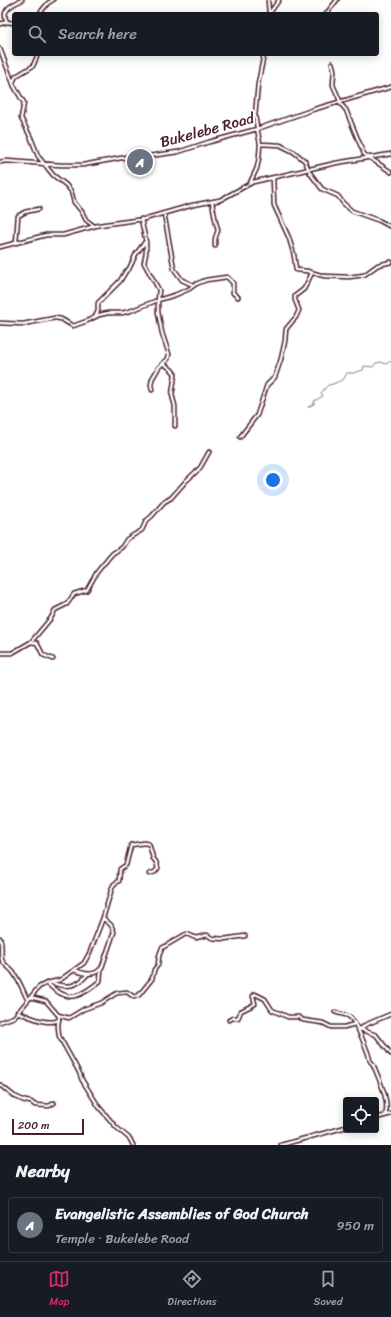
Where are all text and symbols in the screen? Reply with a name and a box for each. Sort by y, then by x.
search box [12,12,379,56]
text: Search here [58,21,137,47]
icon: search [26,23,48,45]
street label: Bukelebe Road [157,105,258,155]
pin: A [127,147,153,177]
your location [263,470,283,490]
map controls [343,1097,379,1133]
button: locate [343,1097,379,1133]
text: 200 m [18,1116,50,1135]
scale bar [12,1117,84,1136]
text: Nearby [16,1156,70,1186]
text: Evangelistic Assemblies of God Church [55,1201,309,1227]
text: A [26,1214,34,1237]
text: 950 m [336,1214,374,1237]
text: Temple · Bukelebe Road [55,1227,189,1250]
tab: Map [48,1268,70,1311]
tab: Directions [167,1268,217,1311]
tab: Saved [314,1268,343,1311]

